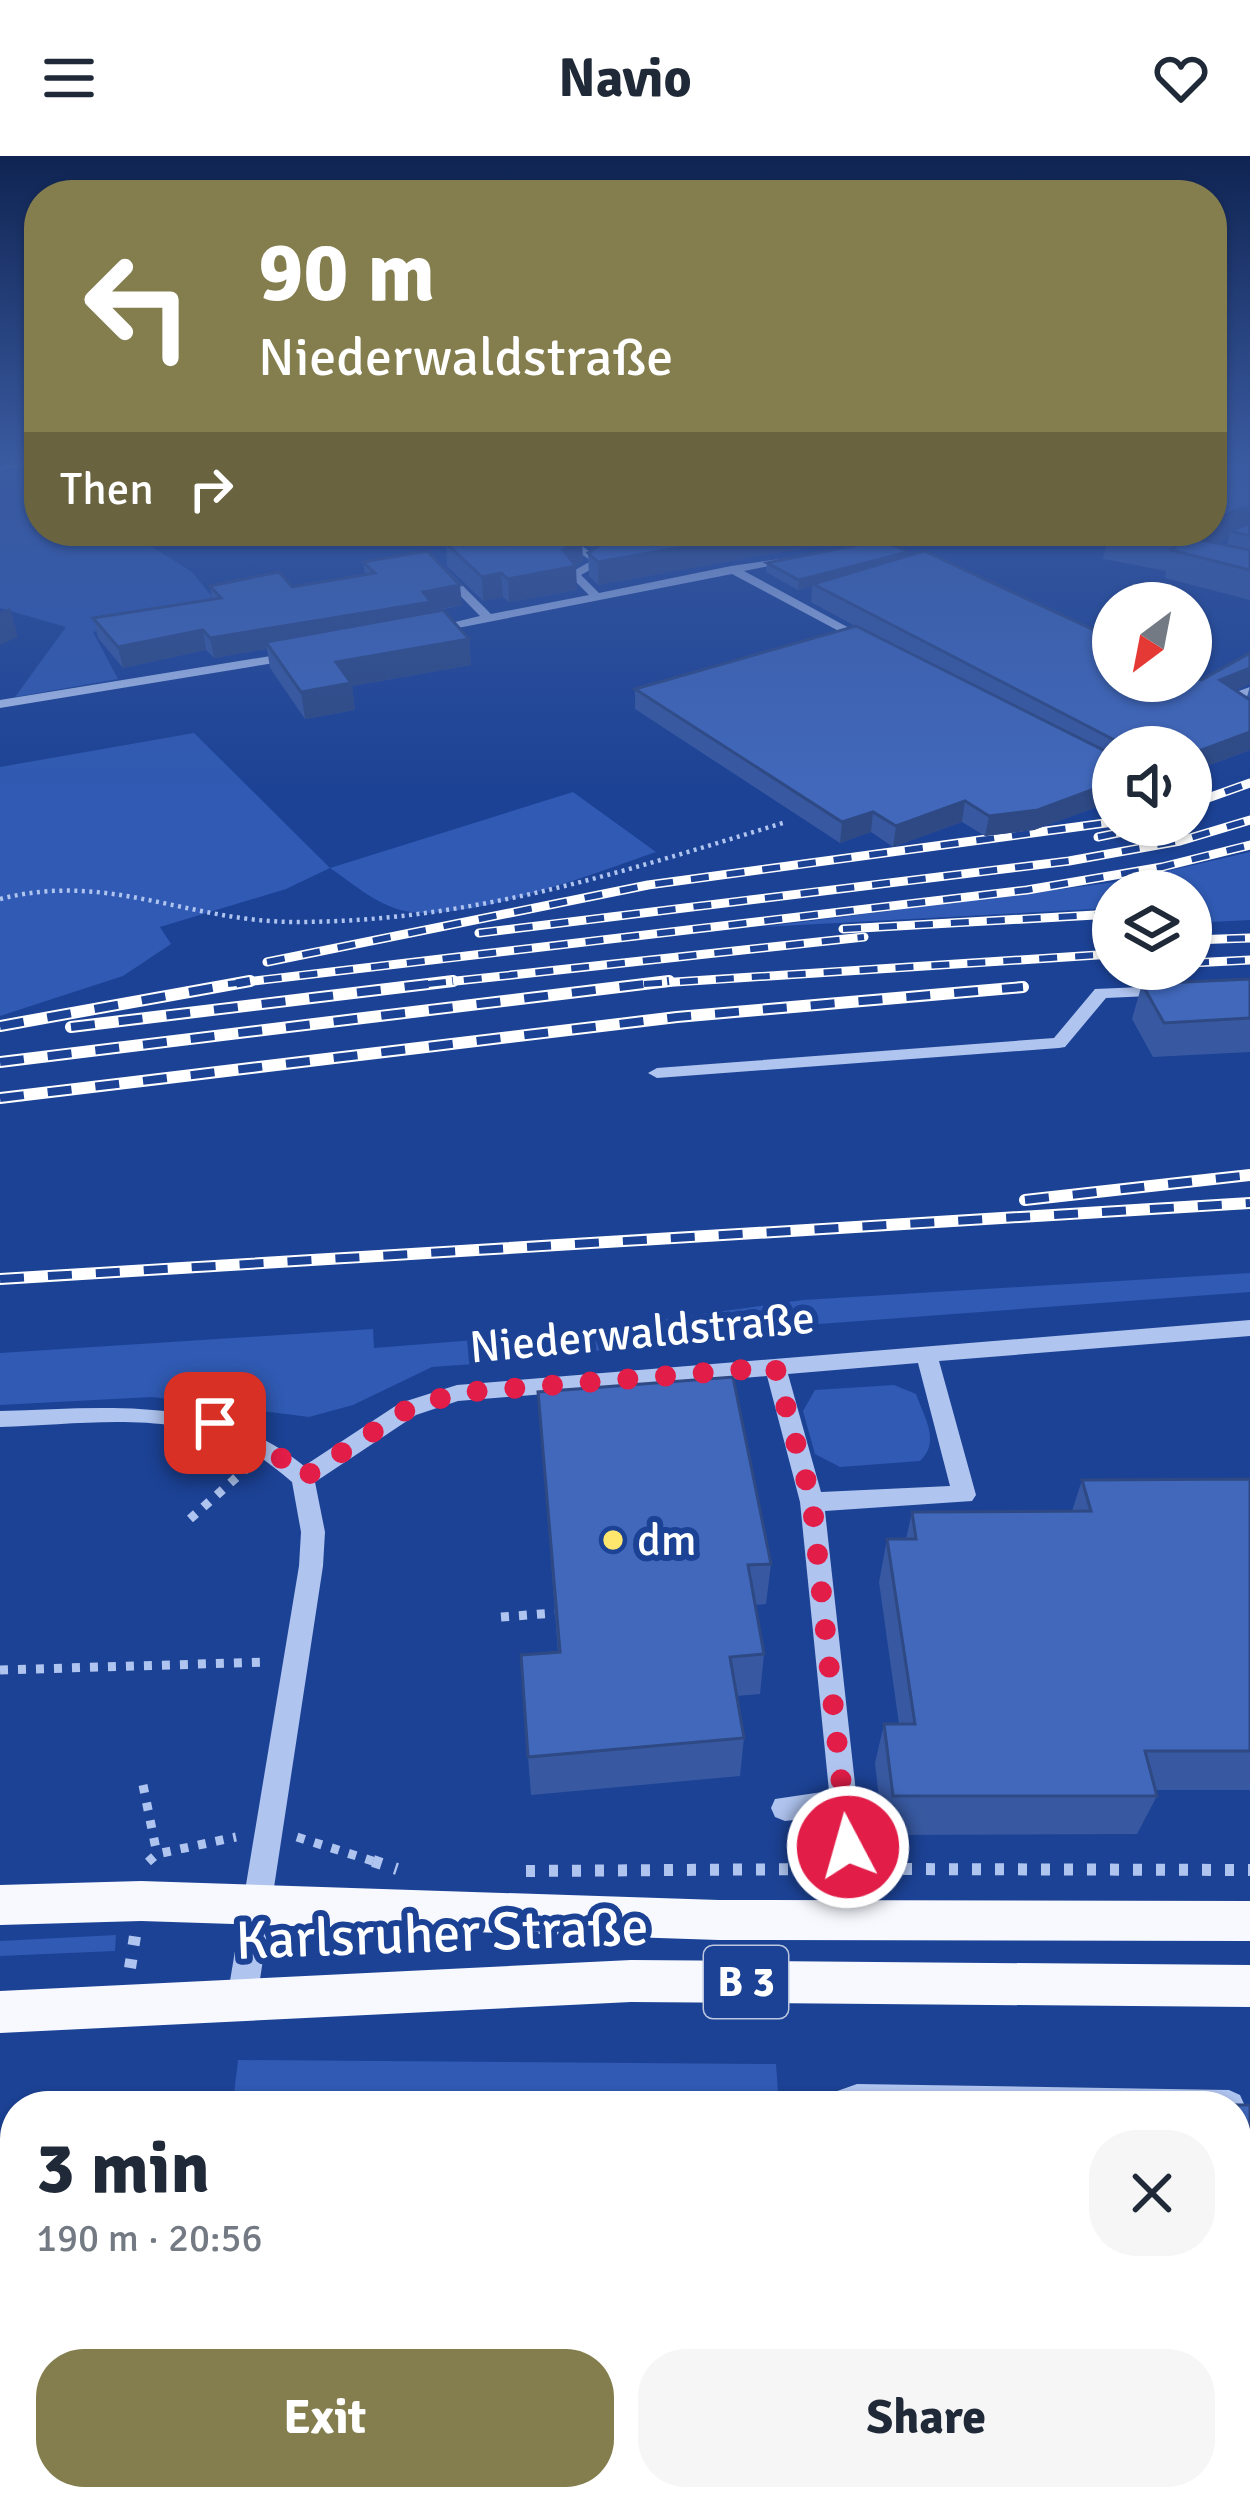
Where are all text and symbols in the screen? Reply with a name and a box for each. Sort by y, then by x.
icon: menu [36,45,102,111]
text: Navio [558,45,692,112]
icon: heart [1148,45,1214,111]
text: 90 m [258,221,435,325]
icon: left [60,228,216,384]
text: Niederwaldstraße [258,324,673,391]
icon: right [178,456,244,522]
text: Then [60,462,154,517]
north arrow [1092,582,1212,702]
map controls [1092,582,1212,990]
button: sound [1092,726,1212,846]
button: layers [1092,870,1212,990]
street label: Niederwaldstraße [467,1291,817,1375]
pin [164,1372,266,1474]
icon: arrive [182,1390,248,1456]
place label: dm [637,1513,697,1568]
marker: dm [600,1527,626,1553]
position arrow [785,1784,911,1910]
street label: Karlsruher Straße [234,1893,650,1975]
road number: B 3 [704,1946,788,2018]
text: 3 min [36,2124,210,2213]
button: close [1089,2130,1215,2256]
text: 190 m · 20:56 [36,2214,263,2262]
button: Exit [36,2349,614,2487]
button: Share [638,2349,1215,2487]

